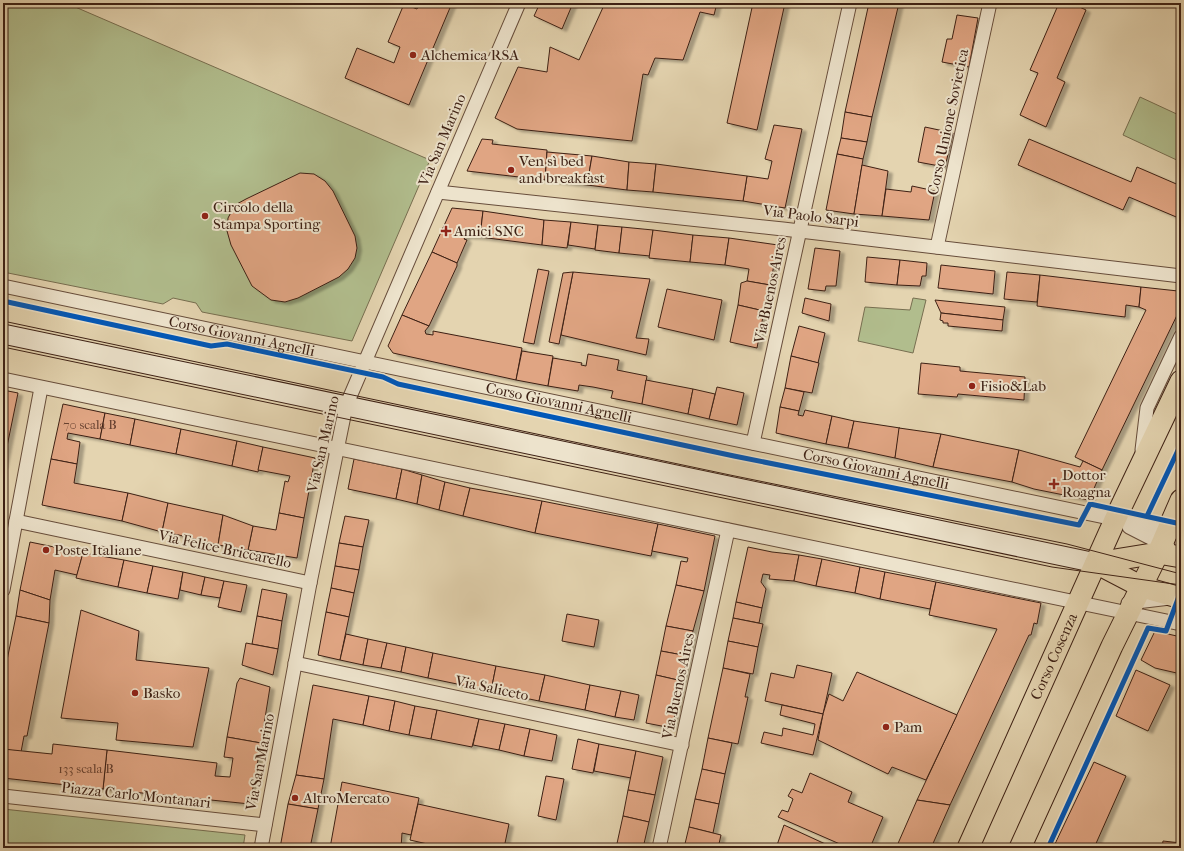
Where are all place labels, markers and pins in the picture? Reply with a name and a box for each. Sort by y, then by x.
place label: Alchemica RSA [420,46,519,64]
marker: Alchemica RSA [408,50,418,60]
place label: Ven sì bed and breakfast [518,152,606,187]
marker: Ven sì bed and breakfast [506,165,516,175]
place label: Circolo della Stampa Sporting [213,198,321,233]
marker: Circolo della Stampa Sporting [200,211,210,221]
place label: Amici SNC [453,222,524,240]
marker: Amici SNC [441,226,451,236]
place label: Fisio&Lab [980,377,1046,395]
marker: Fisio&Lab [967,381,977,391]
place label: Dottor Roagna [1062,466,1112,501]
marker: Dottor Roagna [1049,479,1059,489]
place label: Poste Italiane [54,541,142,559]
marker: Poste Italiane [41,545,51,555]
place label: Basko [143,684,181,702]
marker: Basko [130,688,140,698]
place label: Pam [894,718,923,736]
marker: Pam [881,722,891,732]
place label: AltroMercato [302,789,390,807]
marker: AltroMercato [290,793,300,803]

